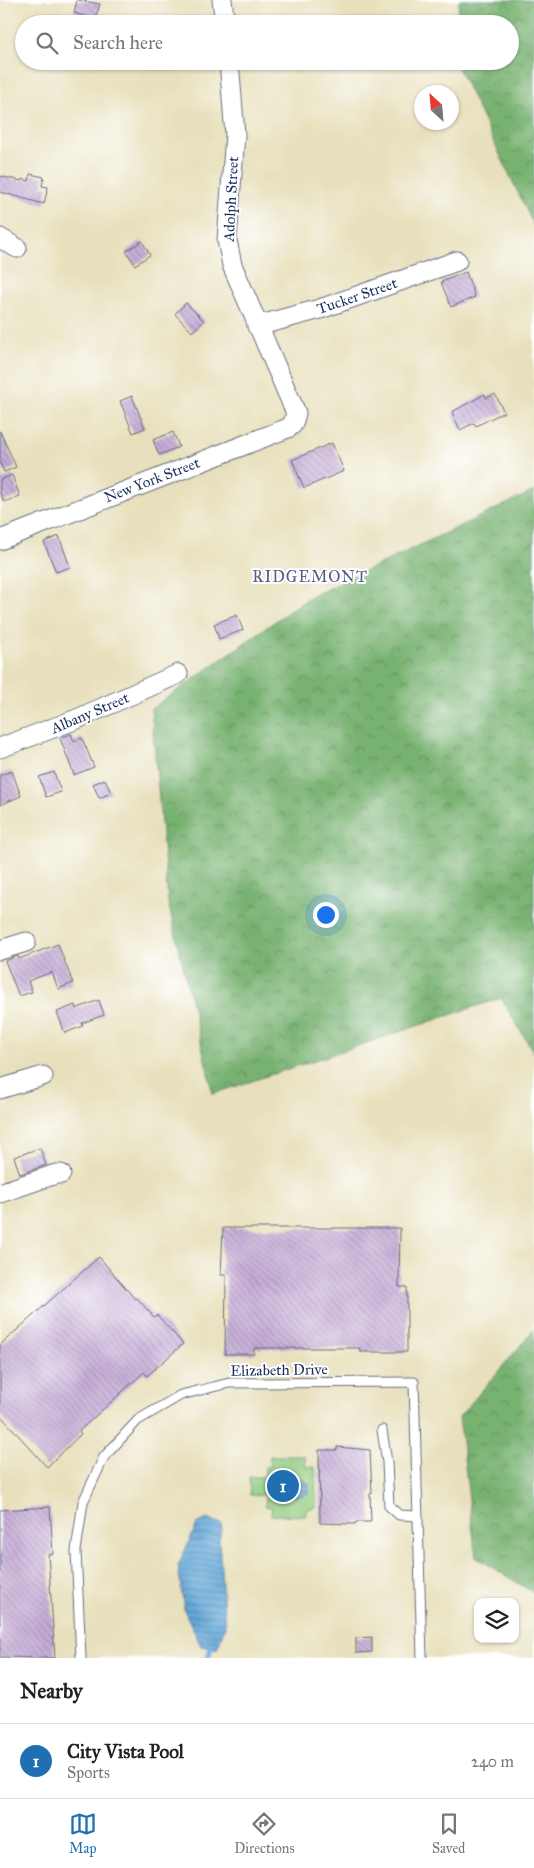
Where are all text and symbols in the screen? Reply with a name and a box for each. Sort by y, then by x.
search box [15,15,519,70]
icon: search [33,29,61,57]
text: Search here [73,31,163,54]
north arrow [414,85,459,130]
street label: Adolph Street [220,155,242,243]
street label: Tucker Street [315,274,400,318]
street label: New York Street [102,453,203,506]
district label: RIDGEMONT [252,567,368,586]
street label: Albany Street [47,688,132,738]
your location [313,902,339,928]
street label: Elizabeth Drive [230,1360,328,1380]
pin: 1 [267,1467,299,1505]
map controls [474,1598,519,1643]
button: layers [474,1598,519,1643]
text: Nearby [20,1678,83,1704]
text: City Vista Pool [67,1740,184,1763]
text: 1 [33,1752,39,1771]
text: 240 m [471,1752,514,1771]
text: Sports [67,1763,110,1782]
tab: Map [69,1810,97,1857]
tab: Directions [234,1810,295,1857]
tab: Saved [432,1810,465,1857]

